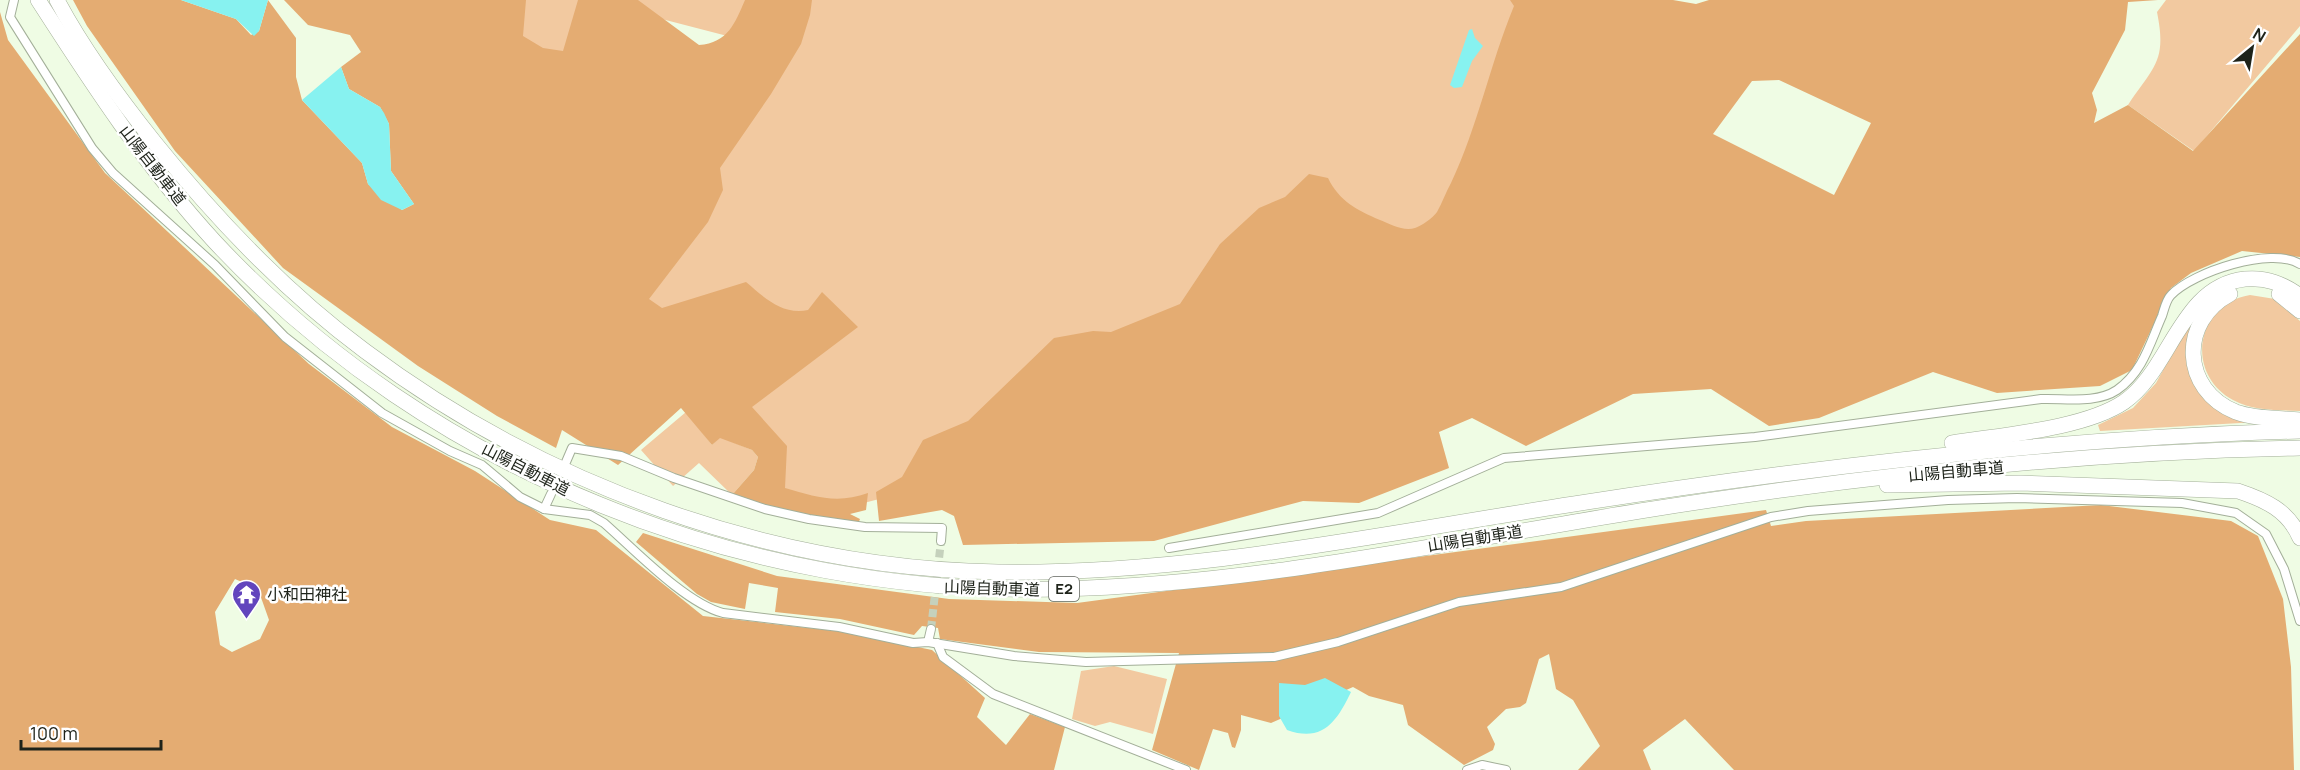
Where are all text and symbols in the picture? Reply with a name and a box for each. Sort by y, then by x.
north arrow [2222,18,2282,78]
text: N [2249,23,2270,47]
street label: 山陽自動車道 [115,120,191,210]
street label: 山陽自動車道 [478,437,574,501]
street label: 山陽自動車道 [1907,456,2005,486]
street label: 山陽自動車道 [1426,520,1524,556]
street label: 山陽自動車道 [944,575,1040,601]
road number: E2 [1049,577,1079,601]
temple icon: 小和田神社 [230,578,262,620]
place label: 小和田神社 [267,583,347,605]
scale bar [21,713,160,751]
text: 100 m [30,721,78,745]

